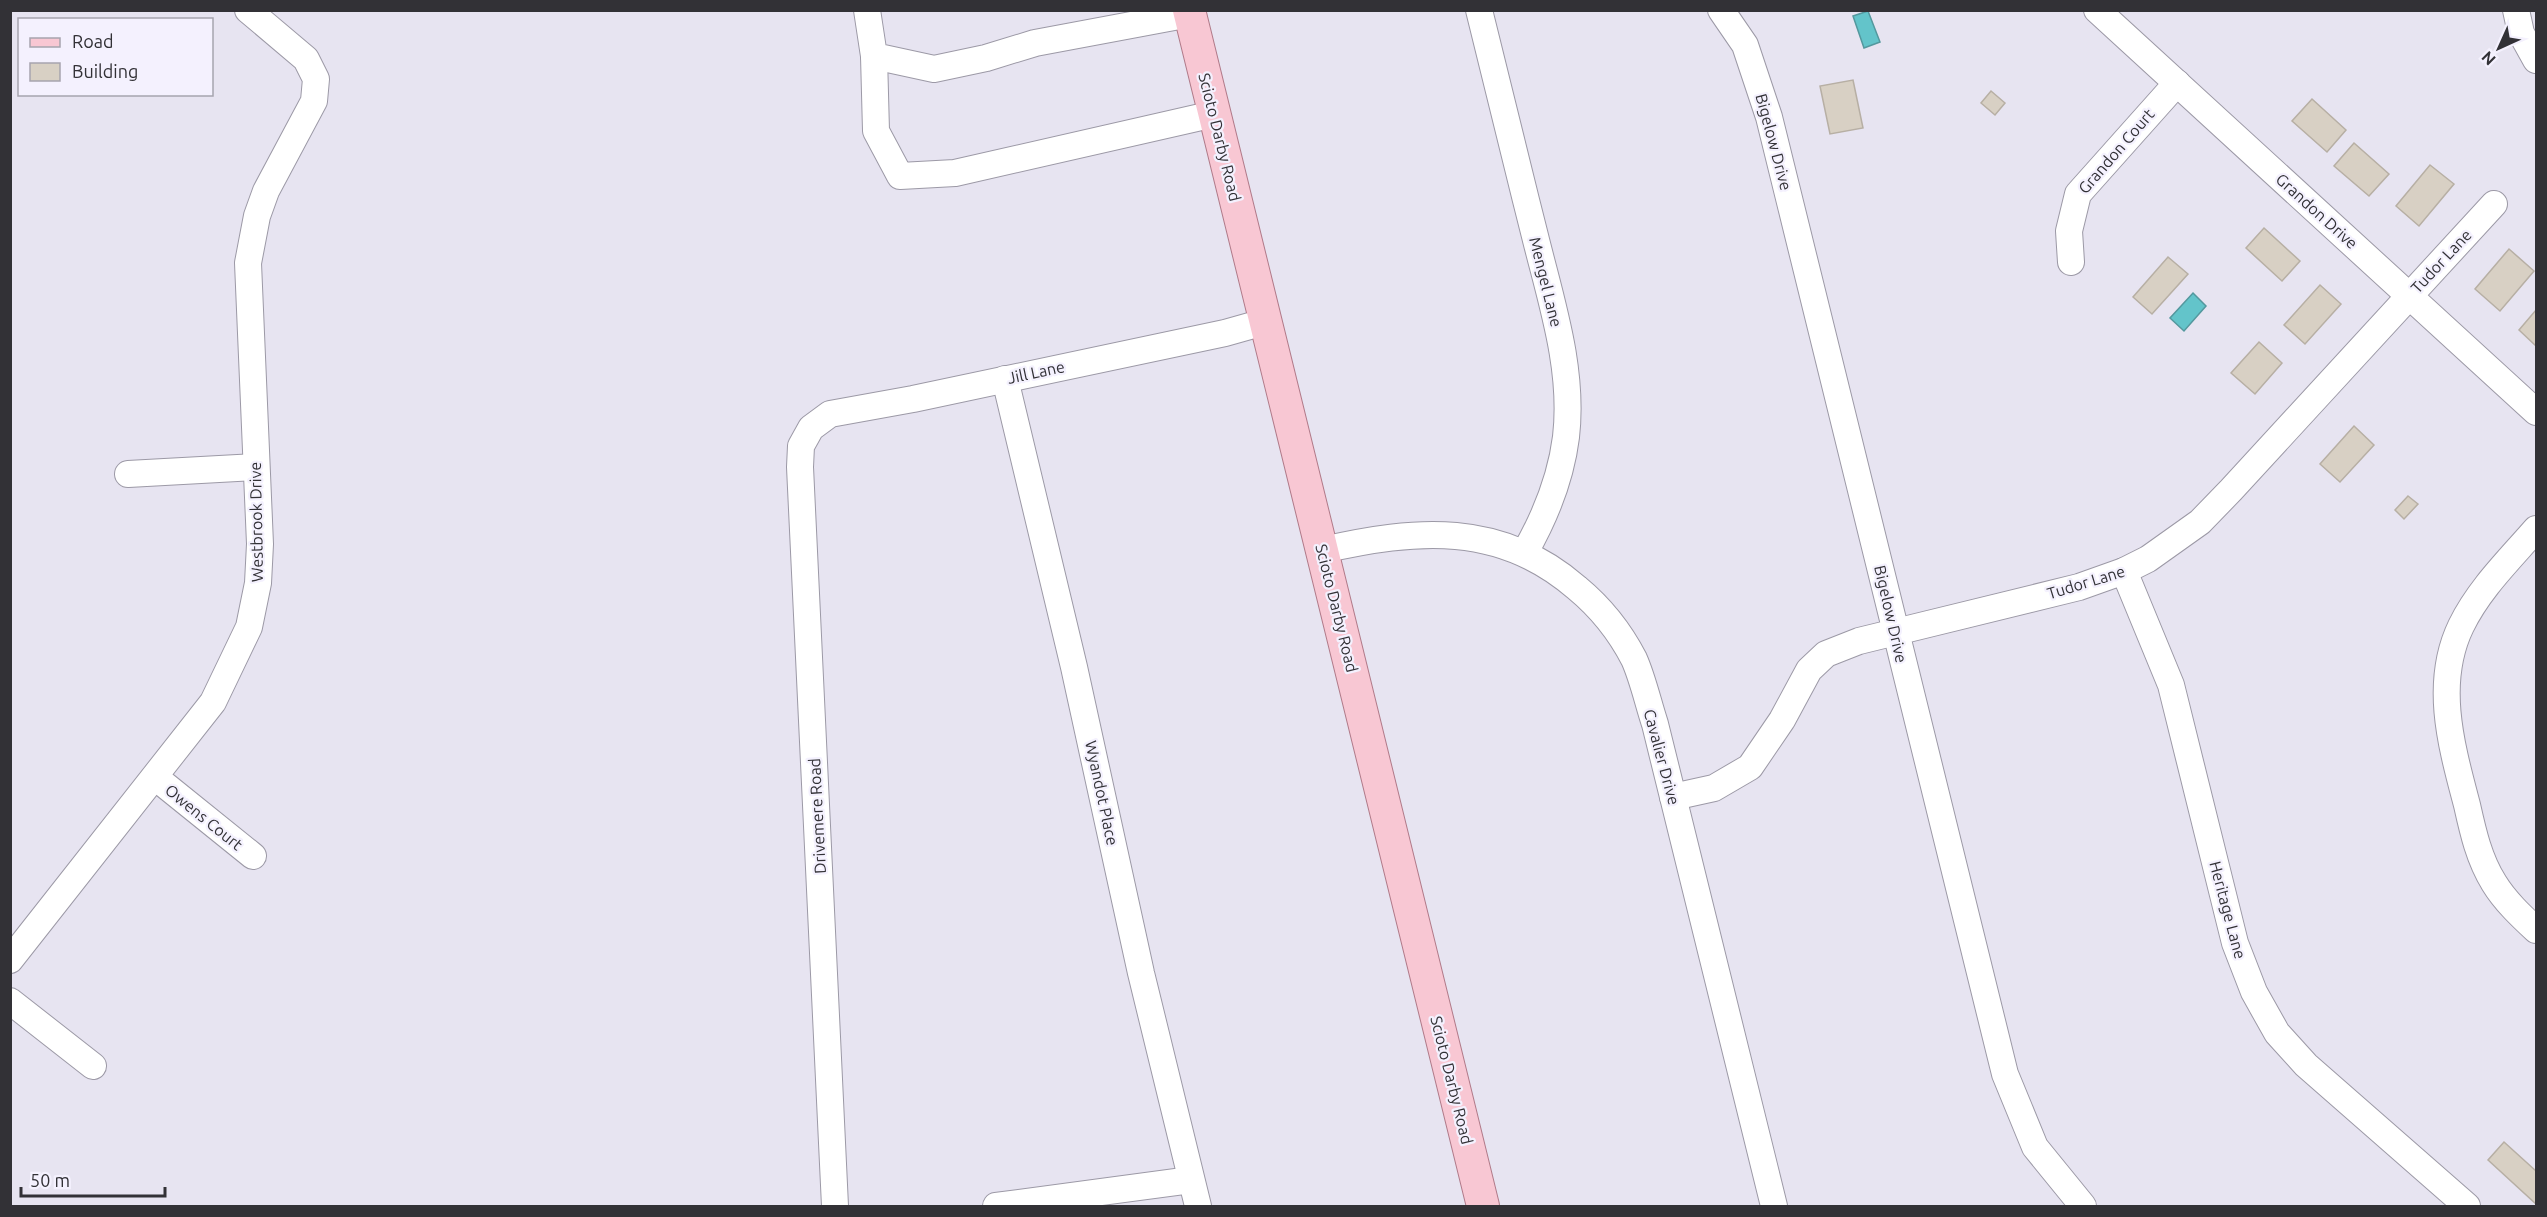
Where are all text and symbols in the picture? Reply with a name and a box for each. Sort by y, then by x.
legend [18,18,213,96]
north arrow [2469,18,2529,78]
text: Road [72,31,114,51]
text: N [2478,48,2499,69]
text: Building [72,61,138,81]
street label: Scioto Darby Road [1195,71,1245,203]
street label: Bigelow Drive [1752,92,1796,192]
street label: Grandon Court [2074,104,2158,197]
street label: Grandon Drive [2273,170,2361,252]
street label: Tudor Lane [2407,225,2475,297]
street label: Mengel Lane [1526,235,1566,329]
street label: Jill Lane [1006,357,1066,387]
street label: Westbrook Drive [246,462,266,582]
street label: Scioto Darby Road [1312,542,1362,674]
street label: Tudor Lane [2045,562,2127,602]
street label: Bigelow Drive [1871,563,1911,665]
street label: Cavalier Drive [1641,707,1683,807]
street label: Wyandot Place [1082,739,1122,847]
street label: Drivemere Road [805,758,829,874]
street label: Owens Court [162,780,247,854]
street label: Heritage Lane [2206,859,2250,961]
street label: Scioto Darby Road [1427,1014,1477,1146]
scale bar [21,1160,165,1198]
text: 50 m [30,1170,70,1190]

